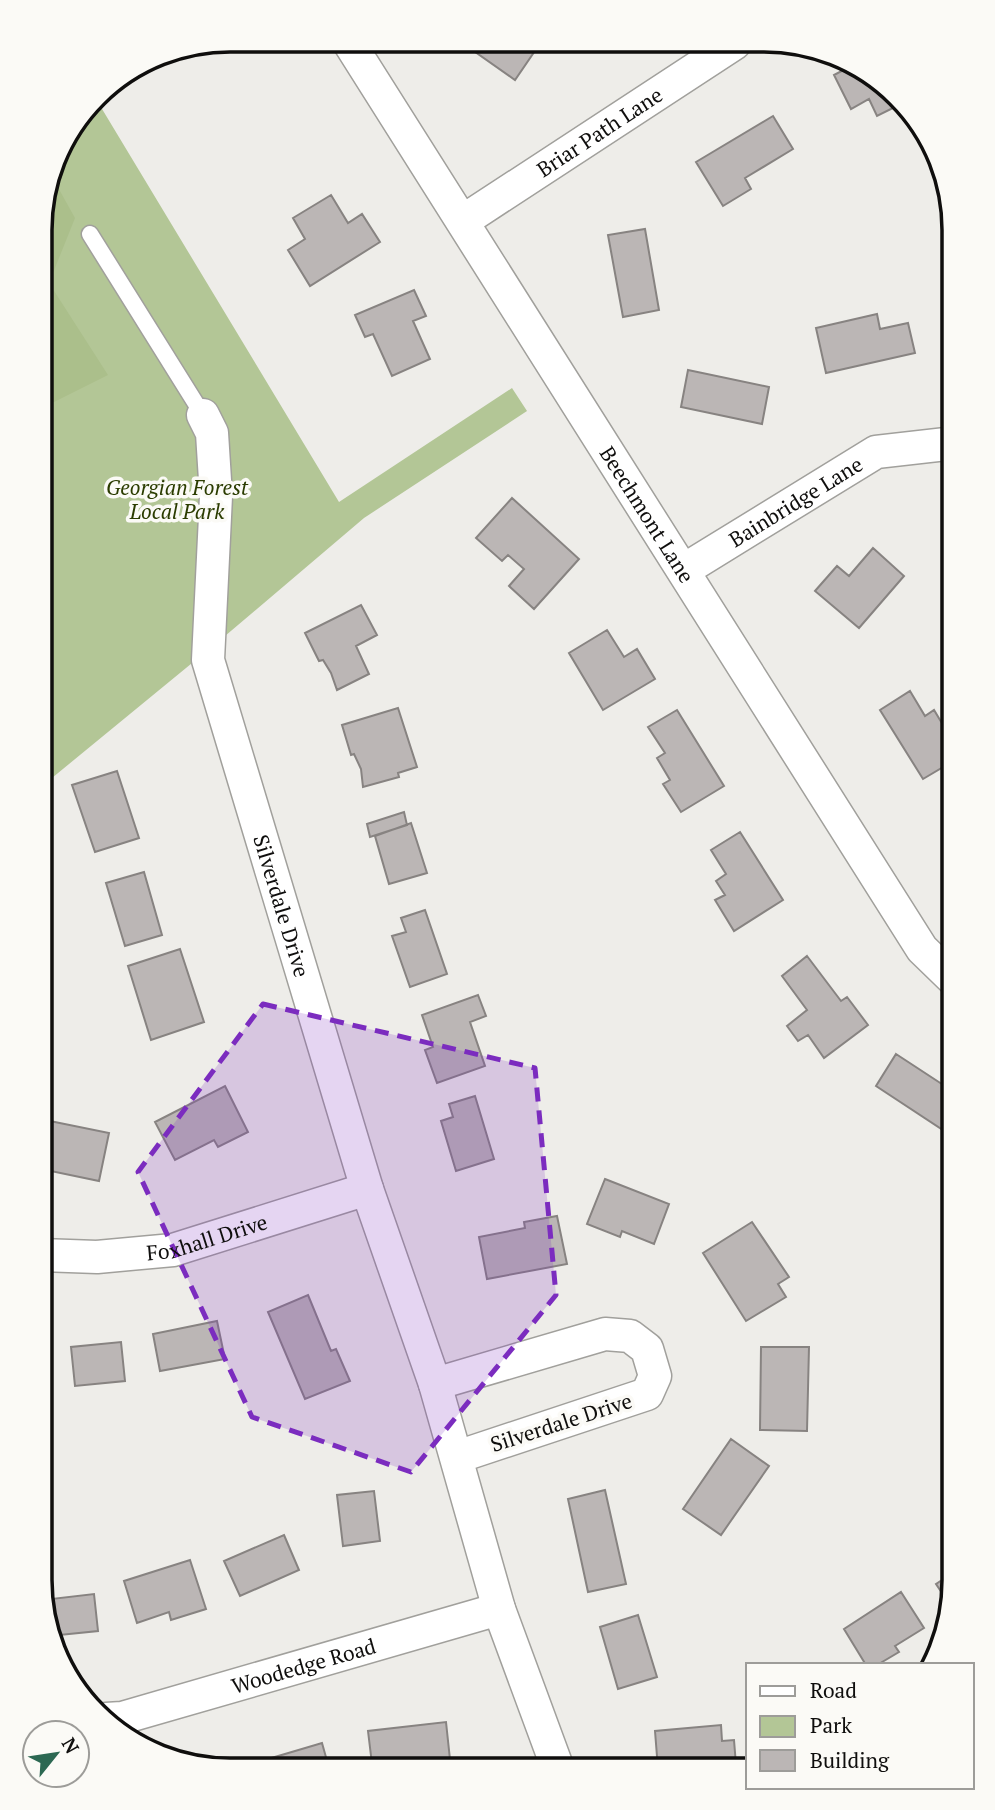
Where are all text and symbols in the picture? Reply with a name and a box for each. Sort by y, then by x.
street label: Briar Path Lane [531,80,668,183]
street label: Beechmont Lane [594,441,701,588]
street label: Bainbridge Lane [724,450,868,553]
park label: Georgian Forest Local Park [106,473,249,525]
street label: Silverdale Drive [247,831,316,980]
street label: Foxhall Drive [145,1207,271,1266]
street label: Silverdale Drive [487,1386,635,1458]
street label: Woodedge Road [228,1631,379,1700]
legend [746,1663,974,1789]
text: Road [810,1676,857,1704]
text: Park [810,1711,852,1739]
north arrow [21,1719,91,1789]
text: N [57,1733,86,1758]
text: Building [810,1746,890,1774]

